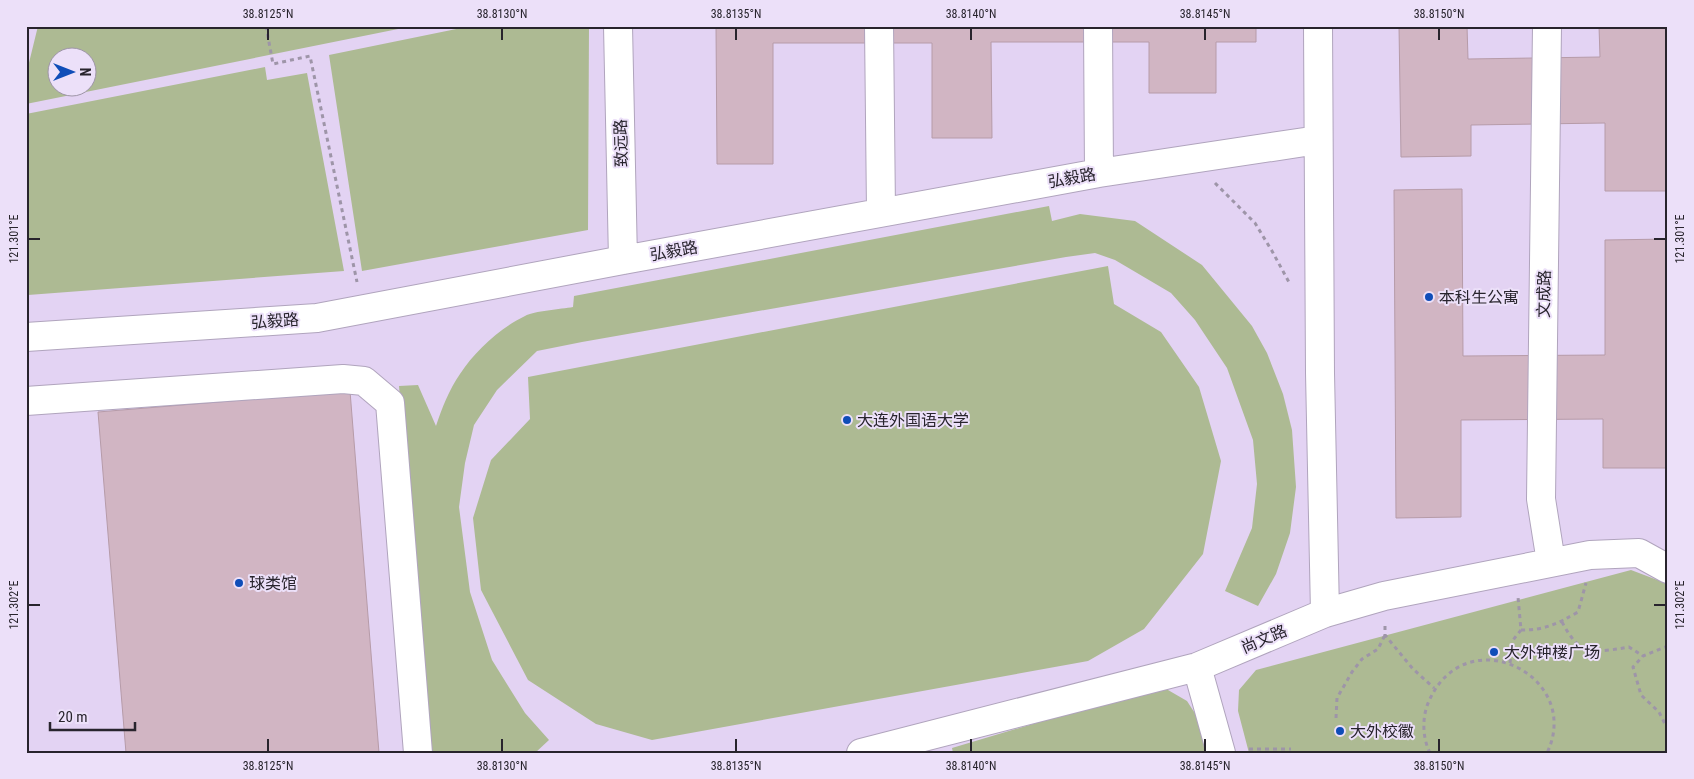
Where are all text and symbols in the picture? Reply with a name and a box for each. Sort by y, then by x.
text: 38.8125°N [243,7,293,21]
text: 38.8130°N [477,7,527,21]
text: 38.8135°N [711,7,761,21]
text: 38.8140°N [946,7,996,21]
text: 38.8145°N [1180,7,1230,21]
text: 38.8150°N [1414,7,1464,21]
north arrow [48,48,98,98]
text: N [77,68,93,76]
street label: 致远路 [611,119,631,167]
street label: 弘毅路 [1047,164,1097,192]
text: 121.301°E [7,214,21,264]
text: 121.301°E [1673,214,1687,264]
street label: 弘毅路 [649,237,699,265]
street label: 文成路 [1534,270,1554,318]
place label: 本科生公寓 [1439,288,1519,307]
marker: 本科生公寓 [1423,291,1435,303]
street label: 弘毅路 [250,310,300,332]
place label: 大连外国语大学 [857,411,969,430]
marker: 大连外国语大学 [841,414,853,426]
place label: 球类馆 [249,574,297,593]
marker: 球类馆 [233,577,245,589]
text: 121.302°E [7,580,21,630]
text: 121.302°E [1673,580,1687,630]
street label: 尚文路 [1238,621,1290,657]
place label: 大外钟楼广场 [1504,643,1600,662]
marker: 大外钟楼广场 [1488,646,1500,658]
scale bar [50,699,135,731]
text: 20 m [58,708,88,726]
place label: 大外校徽 [1350,722,1414,741]
marker: 大外校徽 [1334,725,1346,737]
text: 38.8125°N [243,759,293,773]
text: 38.8130°N [477,759,527,773]
text: 38.8135°N [711,759,761,773]
text: 38.8140°N [946,759,996,773]
text: 38.8145°N [1180,759,1230,773]
text: 38.8150°N [1414,759,1464,773]

